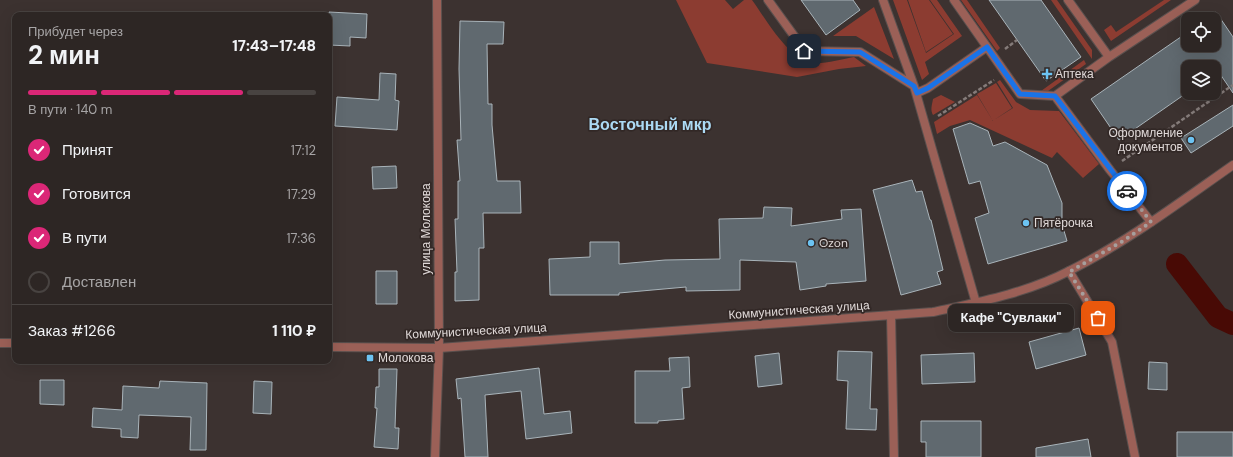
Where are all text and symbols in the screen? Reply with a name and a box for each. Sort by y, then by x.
map controls [1181,12,1221,100]
button: locate [1181,12,1221,52]
text: Прибудет через [28,23,123,40]
pin [787,34,821,68]
text: 17:43–17:48 [232,36,316,56]
text: 2 мин [28,38,100,72]
icon: home [793,40,815,62]
button: layers [1181,60,1221,100]
place label: Аптека [1055,66,1094,82]
marker: Аптека [1042,69,1052,79]
text: В пути · 140 m [28,101,112,118]
district label: Восточный мкр [589,114,712,135]
place label: Оформление документов [1109,125,1183,155]
marker: Оформление документов [1186,135,1196,145]
icon: check [28,139,50,161]
text: Принят [62,140,113,160]
text: 17:12 [291,142,316,159]
courier [1107,171,1147,211]
icon: car [1116,180,1138,202]
icon: check [28,183,50,205]
street label: улица Молокова [418,183,434,275]
text: Готовится [62,184,131,204]
text: 17:29 [287,186,316,203]
place label: Пятёрочка [1034,215,1093,231]
marker: Пятёрочка [1021,218,1031,228]
icon: check [28,227,50,249]
text: В пути [62,228,107,248]
text: 17:36 [287,230,316,247]
place label: Ozon [819,235,848,251]
marker: Ozon [806,238,816,248]
text: Доставлен [62,272,136,292]
street label: Коммунистическая улица [728,297,871,323]
pin [1081,301,1115,335]
callout: Кафе "Сувлаки" [948,304,1074,332]
icon: bag [1087,307,1109,329]
text: Кафе "Сувлаки" [961,309,1061,326]
street label: Коммунистическая улица [405,319,547,343]
text: Заказ #1266 [28,321,116,341]
text: 1 110 ₽ [272,321,316,341]
place label: Молокова [378,350,434,366]
marker: Молокова [365,353,375,363]

